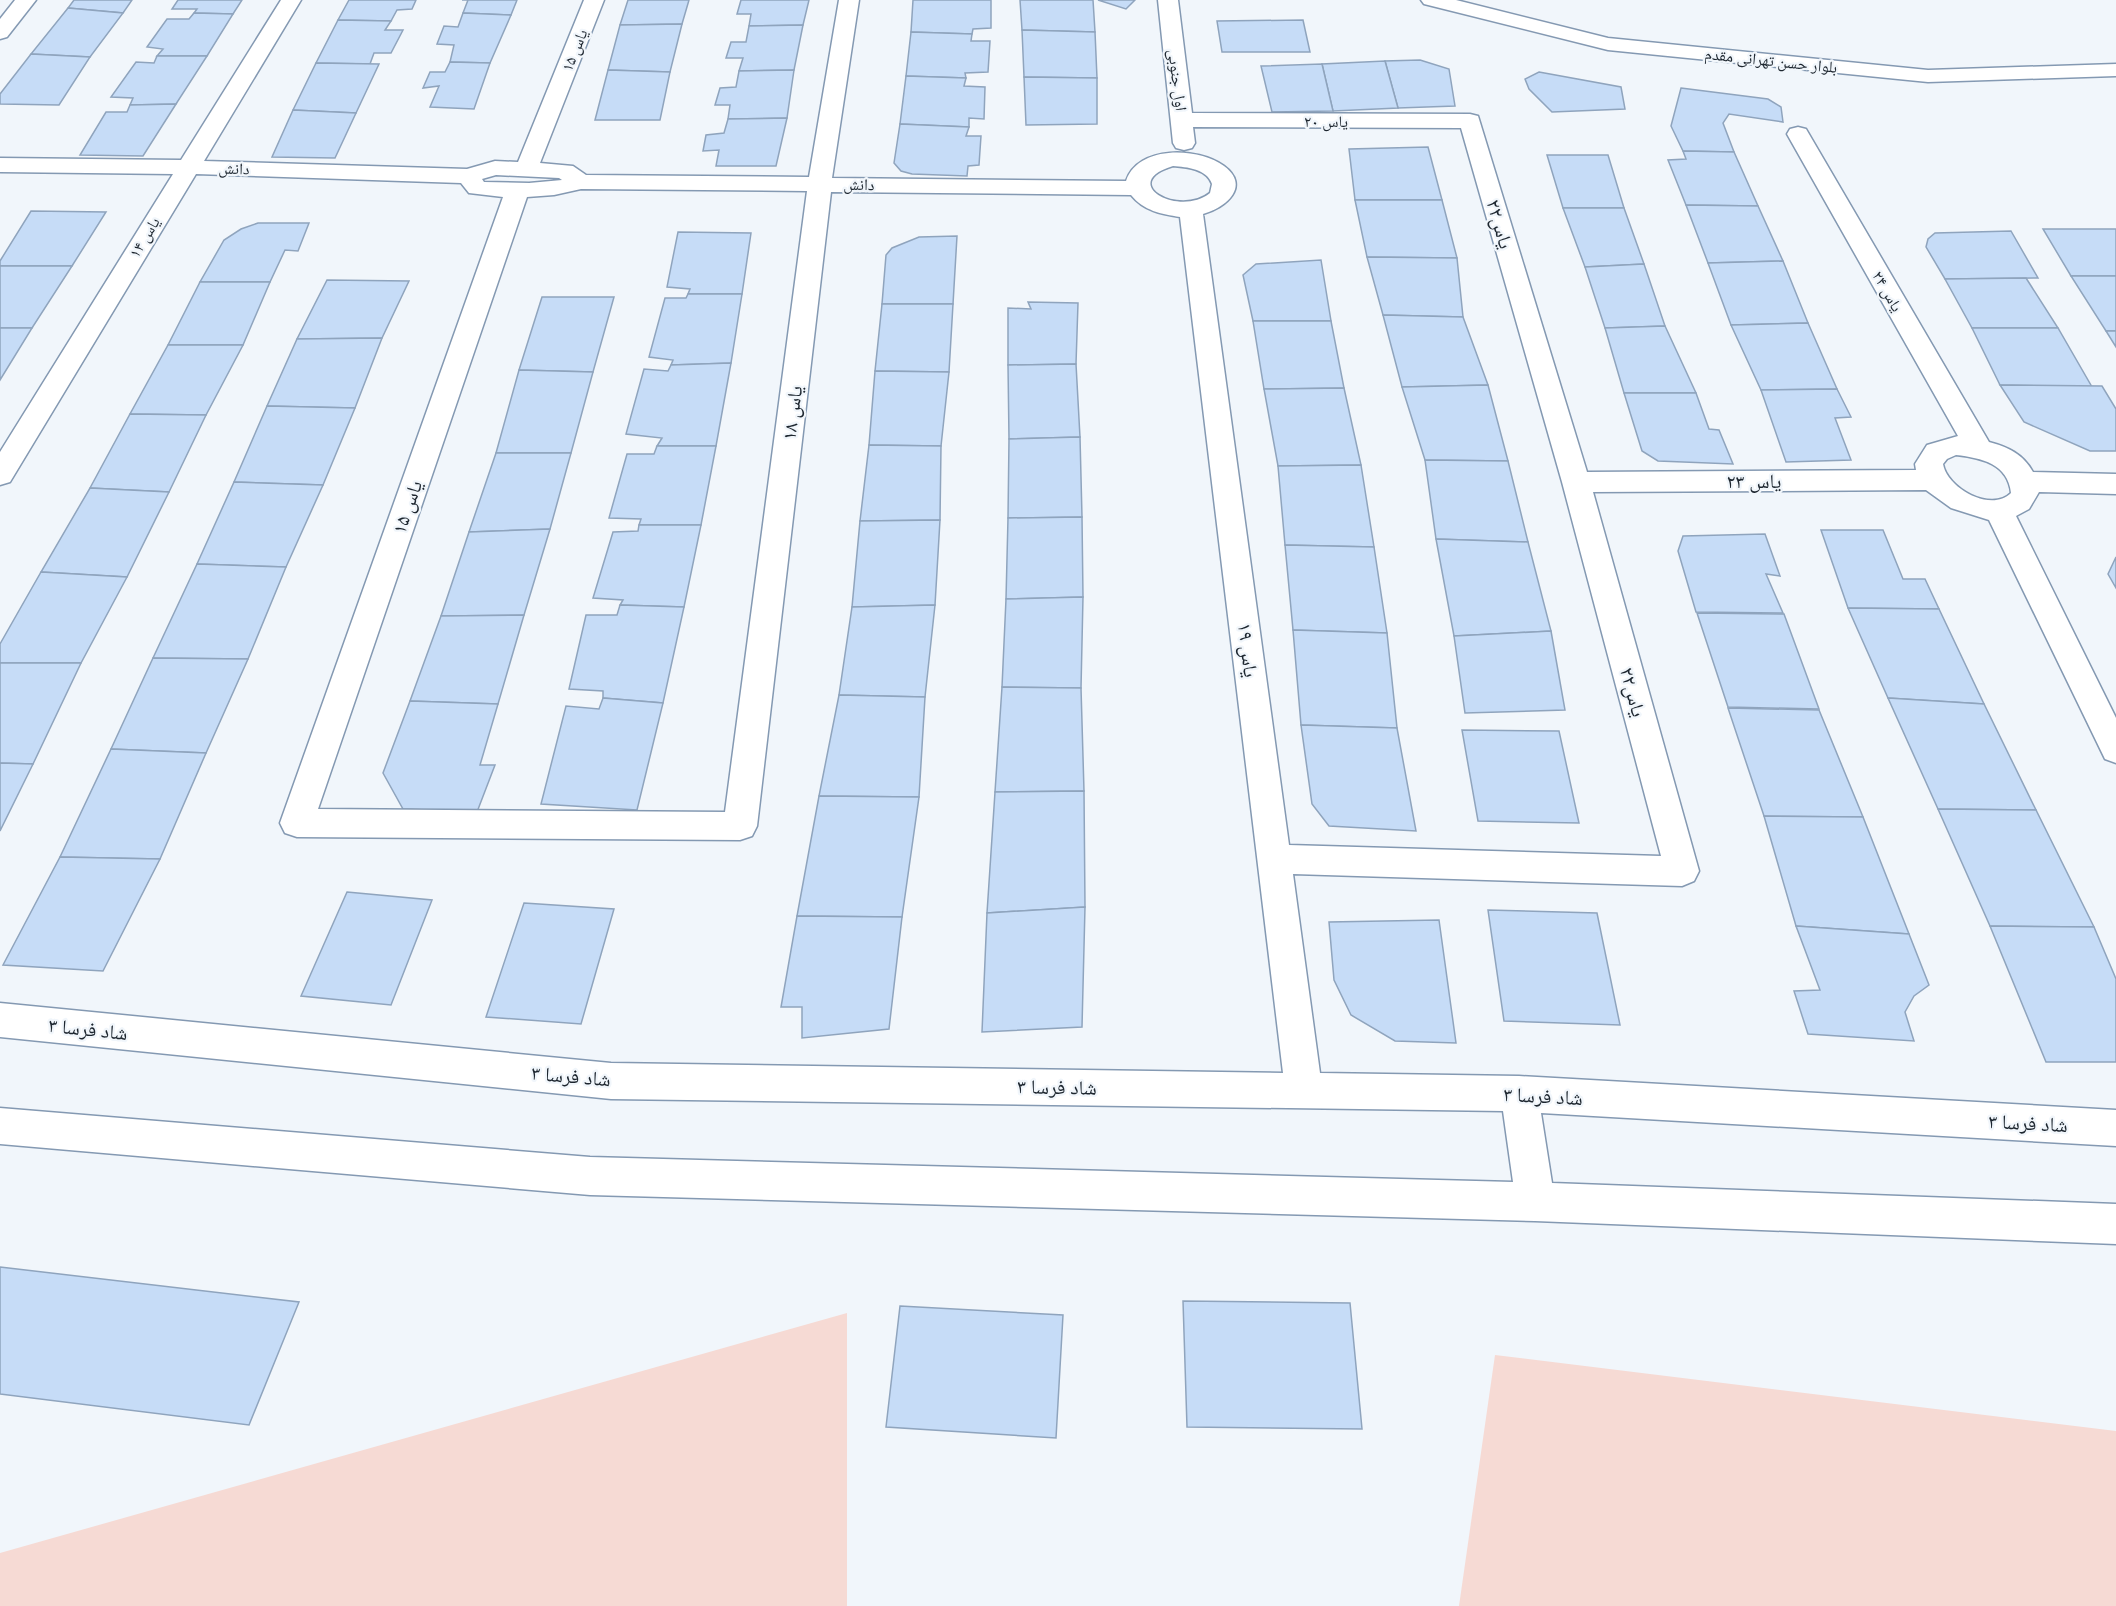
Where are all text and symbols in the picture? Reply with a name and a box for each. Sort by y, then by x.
street label: یاس ۱۵ [558,27,593,75]
street label: بلوار حسن تهرانی مقدم [1703,45,1838,79]
street label: اول جنوبی [1162,48,1190,112]
street label: یاس ۲۰ [1304,113,1348,133]
street label: دانش [218,159,250,181]
street label: دانش [843,176,875,196]
street label: یاس۲۲ [1479,197,1517,252]
street label: یاس ۱۴ [126,214,166,262]
street label: یاس ۲۴ [1867,268,1906,316]
street label: یاس ۱۸ [778,384,810,442]
street label: یاس ۲۳ [1727,470,1781,496]
street label: یاس ۱۵ [388,477,430,538]
street label: یاس ۱۹ [1230,621,1262,679]
street label: یاس۲۲ [1612,665,1650,720]
street label: شاد فرسا ۳ [47,1014,129,1048]
street label: شاد فرسا ۳ [530,1062,612,1094]
street label: شاد فرسا ۳ [1017,1075,1097,1103]
street label: شاد فرسا ۳ [1502,1083,1583,1113]
street label: شاد فرسا ۳ [1987,1110,2068,1140]

